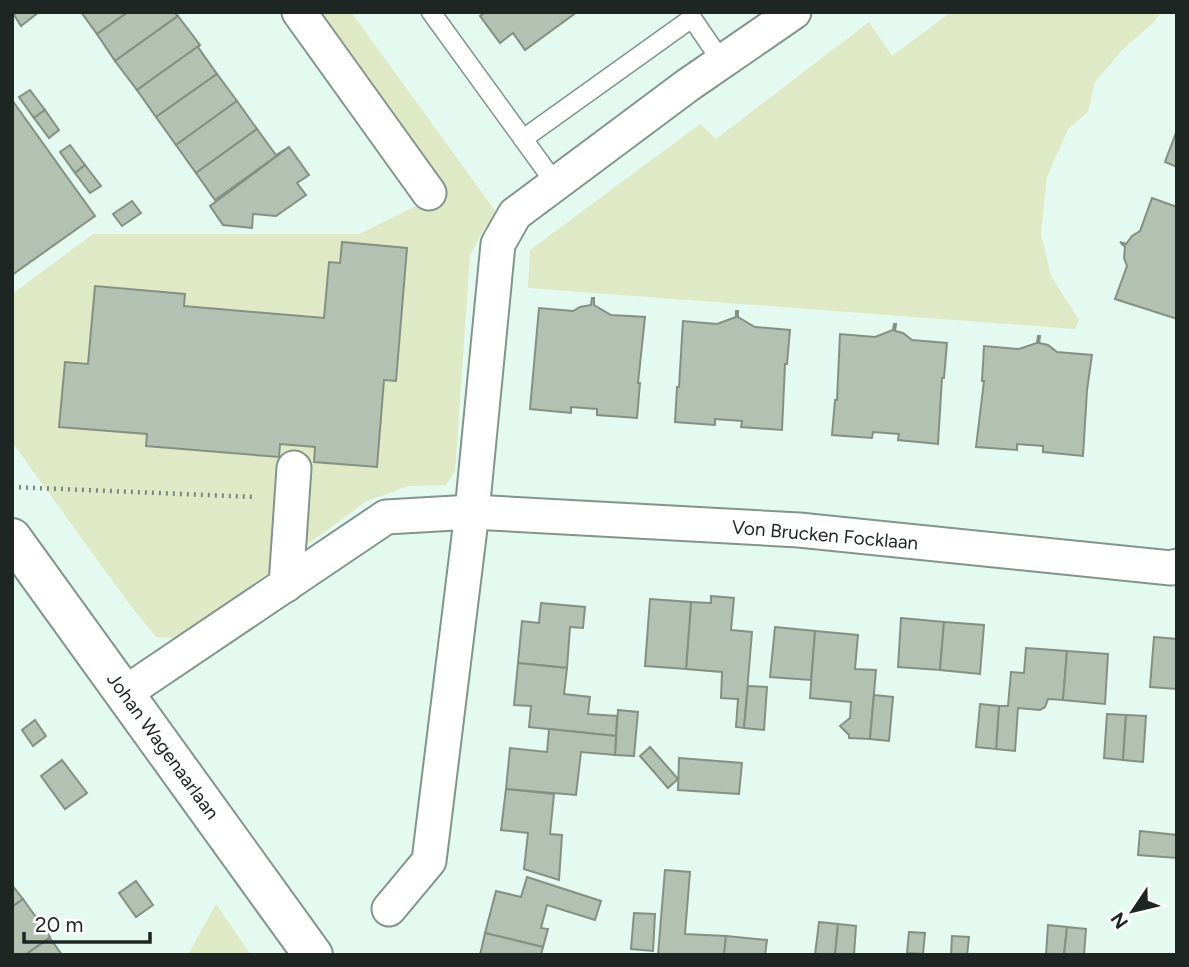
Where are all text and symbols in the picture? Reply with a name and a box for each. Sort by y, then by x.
street label: Von Brucken Focklaan [731,515,919,555]
street label: Johan Wagenaarlaan [102,668,224,824]
north arrow [1098,876,1168,946]
scale bar [24,900,150,944]
text: N [1106,908,1133,933]
text: 20 m [35,912,83,937]

